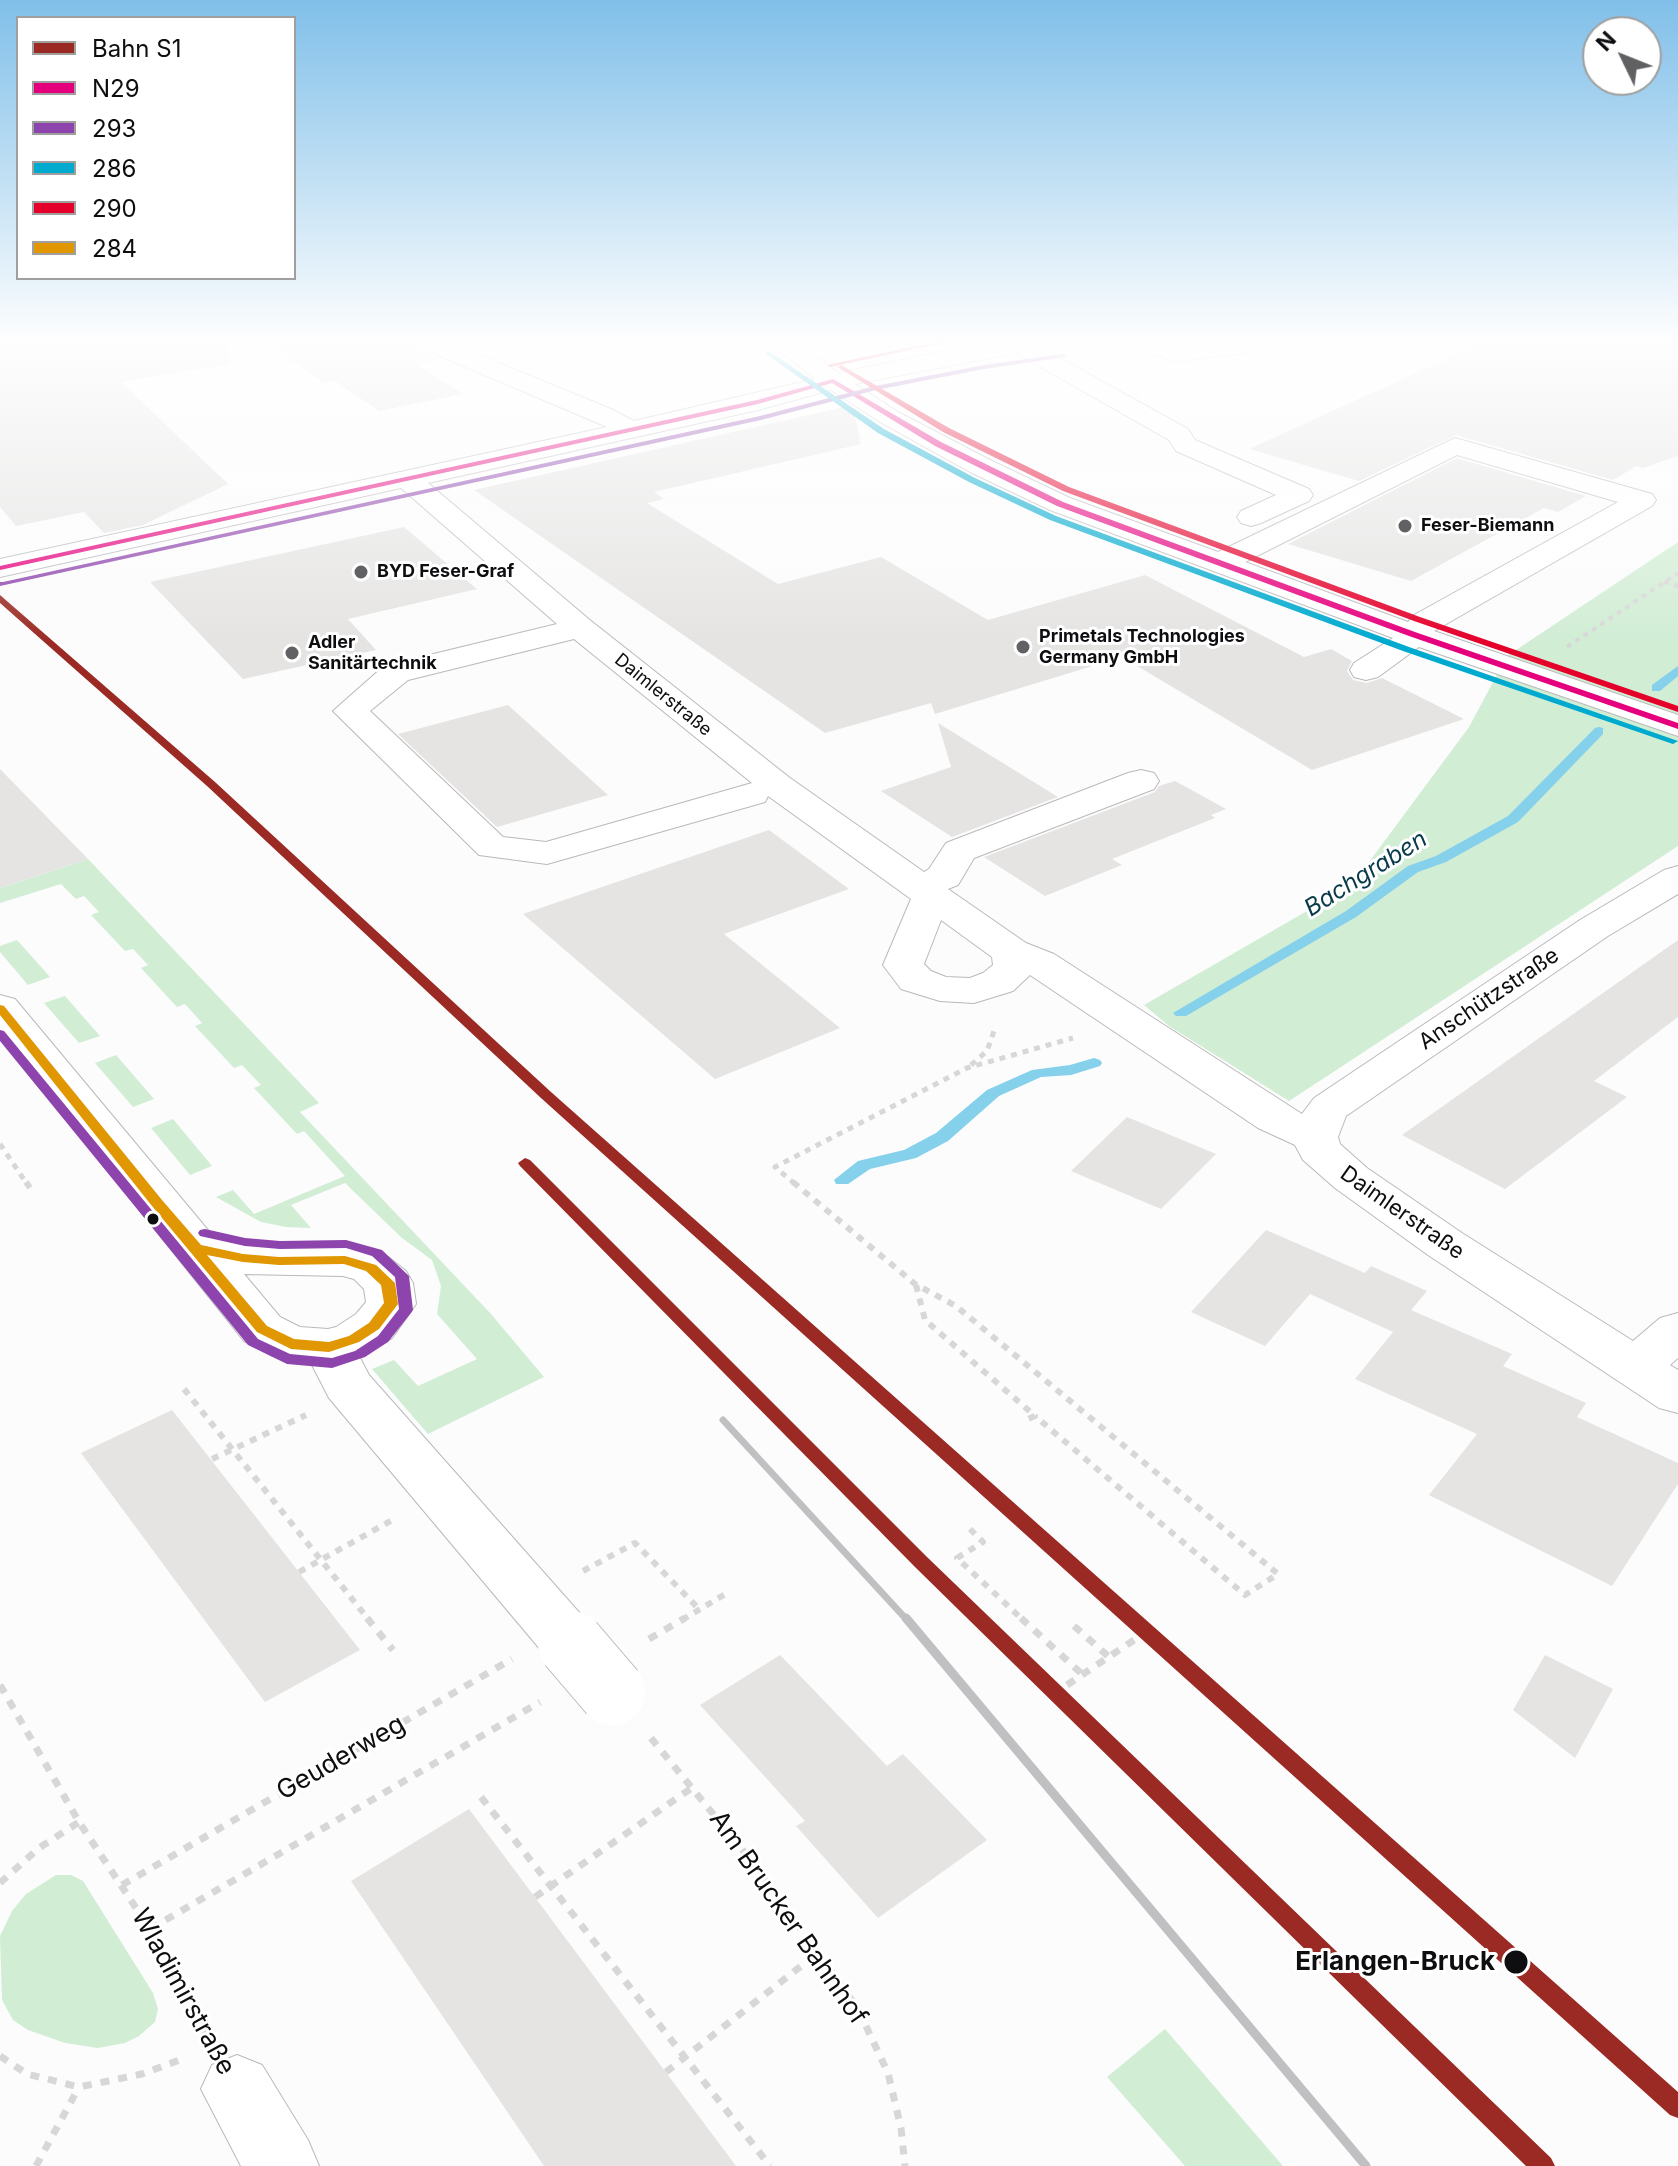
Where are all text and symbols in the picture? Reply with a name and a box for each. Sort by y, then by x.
legend [16,16,296,280]
north arrow [1582,16,1662,96]
text: N [1591,26,1621,56]
text: Bahn S1 [92,34,181,63]
text: N29 [92,74,140,103]
text: 293 [92,114,136,143]
text: 286 [92,154,136,183]
text: 290 [92,194,137,223]
text: 284 [92,234,137,263]
place label: Feser-Biemann [1421,515,1554,537]
marker: Feser-Biemann [1396,517,1414,535]
place label: BYD Feser-Graf [377,561,514,583]
marker: BYD Feser-Graf [352,563,370,581]
place label: Primetals Technologies Germany GmbH [1039,626,1245,668]
place label: Adler Sanitärtechnik [308,632,437,674]
marker: Primetals Technologies Germany GmbH [1014,638,1032,656]
marker: Adler Sanitärtechnik [283,644,301,662]
street label: Daimlerstraße [610,649,716,741]
water label: Bachgraben [1299,825,1433,923]
street label: Anschützstraße [1414,942,1564,1056]
street label: Daimlerstraße [1335,1161,1469,1265]
unlabelled marker [145,1211,161,1227]
street label: Geuderweg [271,1709,411,1807]
street label: Am Brucker Bahnhof [702,1805,874,2031]
street label: Wladimirstraße [124,1903,242,2081]
place label: Erlangen-Bruck [1295,1946,1495,1978]
marker: Erlangen-Bruck [1502,1948,1530,1976]

